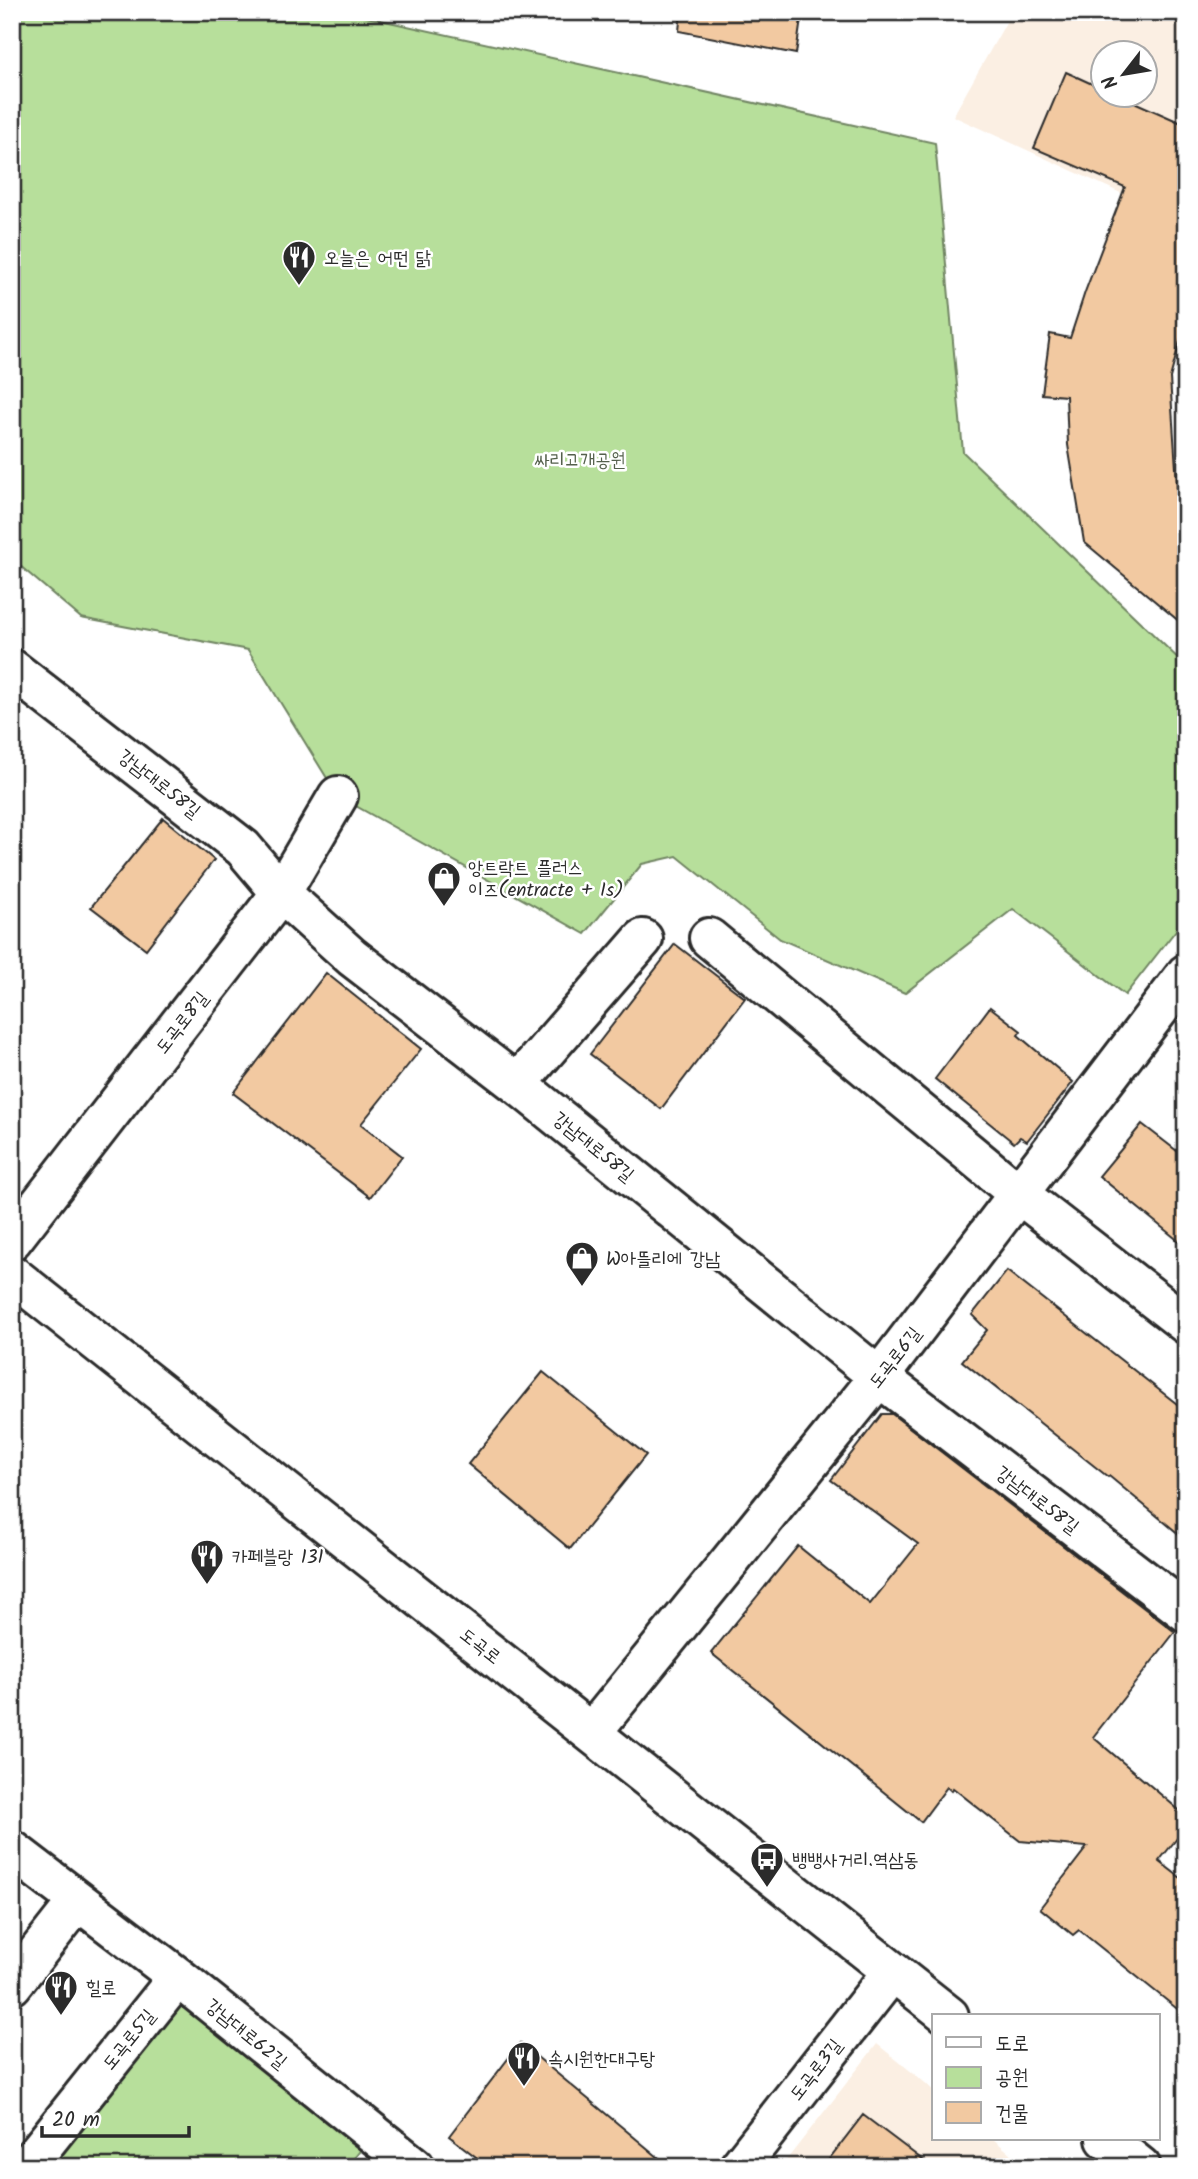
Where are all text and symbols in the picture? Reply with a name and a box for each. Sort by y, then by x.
north arrow [1090,38,1160,108]
text: N [1095,69,1127,95]
restaurant icon: 오늘은 어떤 닭 [280,238,318,287]
place label: 오늘은 어떤 닭 [324,244,431,274]
park label: 싸리고개공원 [534,446,626,476]
street label: 강남대로58길 [111,743,207,827]
place label: 앙트락트 플러스 이즈(entracte + Is) [468,854,624,906]
shop icon: 앙트락트 플러스 이즈(entracte + Is) [425,859,463,908]
street label: 도곡로8길 [148,985,217,1061]
street label: 강남대로58길 [545,1105,640,1190]
shop icon: W아뜰리에 강남 [563,1239,601,1288]
place label: W아뜰리에 강남 [606,1245,720,1275]
street label: 도곡로6길 [862,1321,929,1396]
street label: 강남대로58길 [989,1459,1085,1542]
restaurant icon: 카페블랑 131 [188,1537,226,1586]
place label: 카페블랑 131 [232,1543,324,1573]
street label: 도곡로 [452,1621,507,1673]
bus stop icon: 뱅뱅사거리.역삼동 [748,1840,786,1889]
place label: 뱅뱅사거리.역삼동 [792,1846,919,1876]
restaurant icon: 힐로 [42,1968,80,2017]
place label: 힐로 [86,1974,117,2004]
street label: 강남대로62길 [198,1992,293,2077]
street label: 도곡로5길 [95,2003,164,2077]
legend [932,2014,1160,2140]
text: 도로 [995,2028,1029,2061]
street label: 도곡로3길 [783,2033,851,2108]
restaurant icon: 속시원한대구탕 [505,2039,543,2088]
place label: 속시원한대구탕 [548,2045,656,2075]
text: 공원 [995,2062,1029,2095]
scale bar [42,2095,189,2139]
text: 건물 [995,2098,1029,2131]
text: 20 m [52,2104,100,2137]

